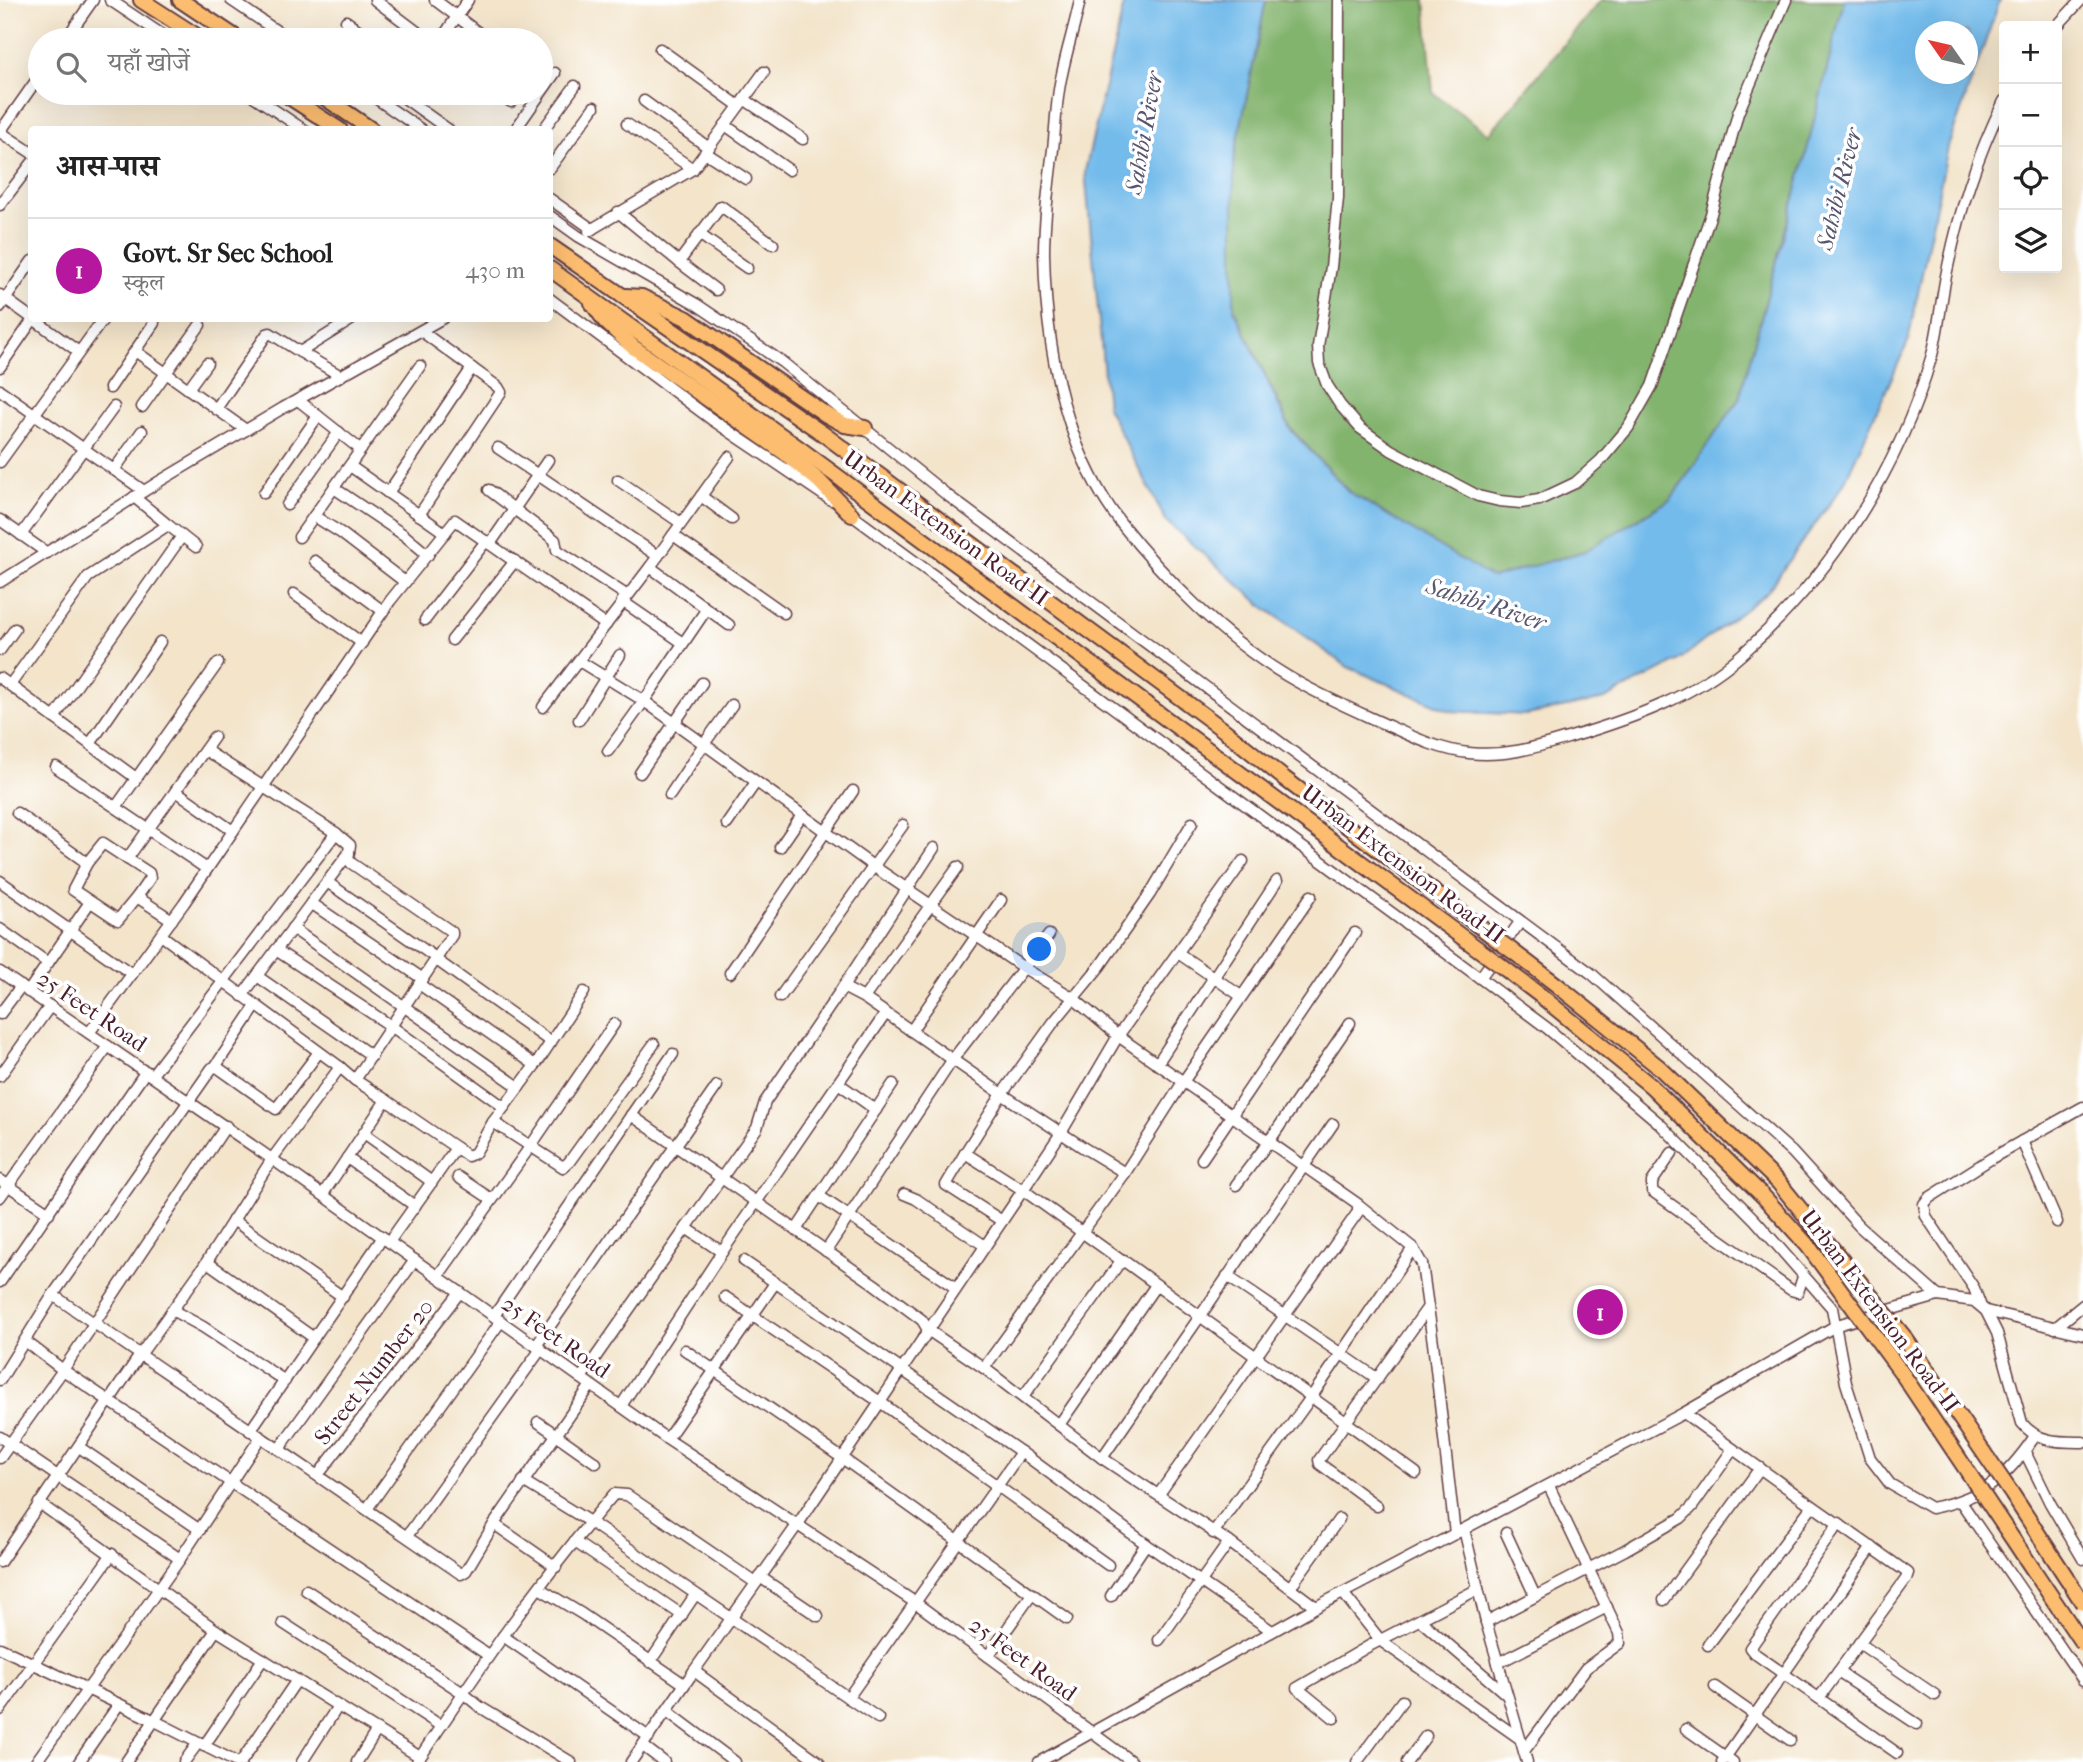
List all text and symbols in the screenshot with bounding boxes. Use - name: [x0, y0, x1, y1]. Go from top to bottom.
- north arrow: [1915, 21, 1978, 84]
- map controls: [1999, 21, 2062, 273]
- button: +: [1999, 21, 2062, 84]
- search box: [28, 28, 553, 105]
- text: यहाँ खोजें: [108, 47, 190, 78]
- icon: search: [52, 48, 90, 86]
- water label: Sahibi River: [1119, 67, 1169, 198]
- button: −: [1999, 84, 2062, 147]
- water label: Sahibi River: [1810, 123, 1868, 254]
- button: locate: [1999, 147, 2062, 210]
- text: आस-पास: [56, 149, 159, 184]
- button: layers: [1999, 210, 2062, 273]
- text: Govt. Sr Sec School: [123, 238, 333, 269]
- text: 1: [75, 257, 83, 284]
- text: 430 m: [465, 257, 525, 284]
- text: स्कूल: [123, 269, 164, 296]
- street label: Urban Extension Road-II: [838, 444, 1054, 612]
- water label: Sahibi River: [1422, 571, 1552, 637]
- street label: Urban Extension Road-II: [1296, 779, 1510, 949]
- your location: [1022, 932, 1056, 966]
- street label: 25 Feet Road: [32, 965, 152, 1058]
- street label: Urban Extension Road-II: [1795, 1204, 1965, 1418]
- pin: 1: [1577, 1286, 1623, 1338]
- street label: 25 Feet Road: [497, 1290, 616, 1384]
- street label: Street Number 20: [309, 1294, 439, 1450]
- street label: 25 Feet Road: [964, 1611, 1082, 1707]

